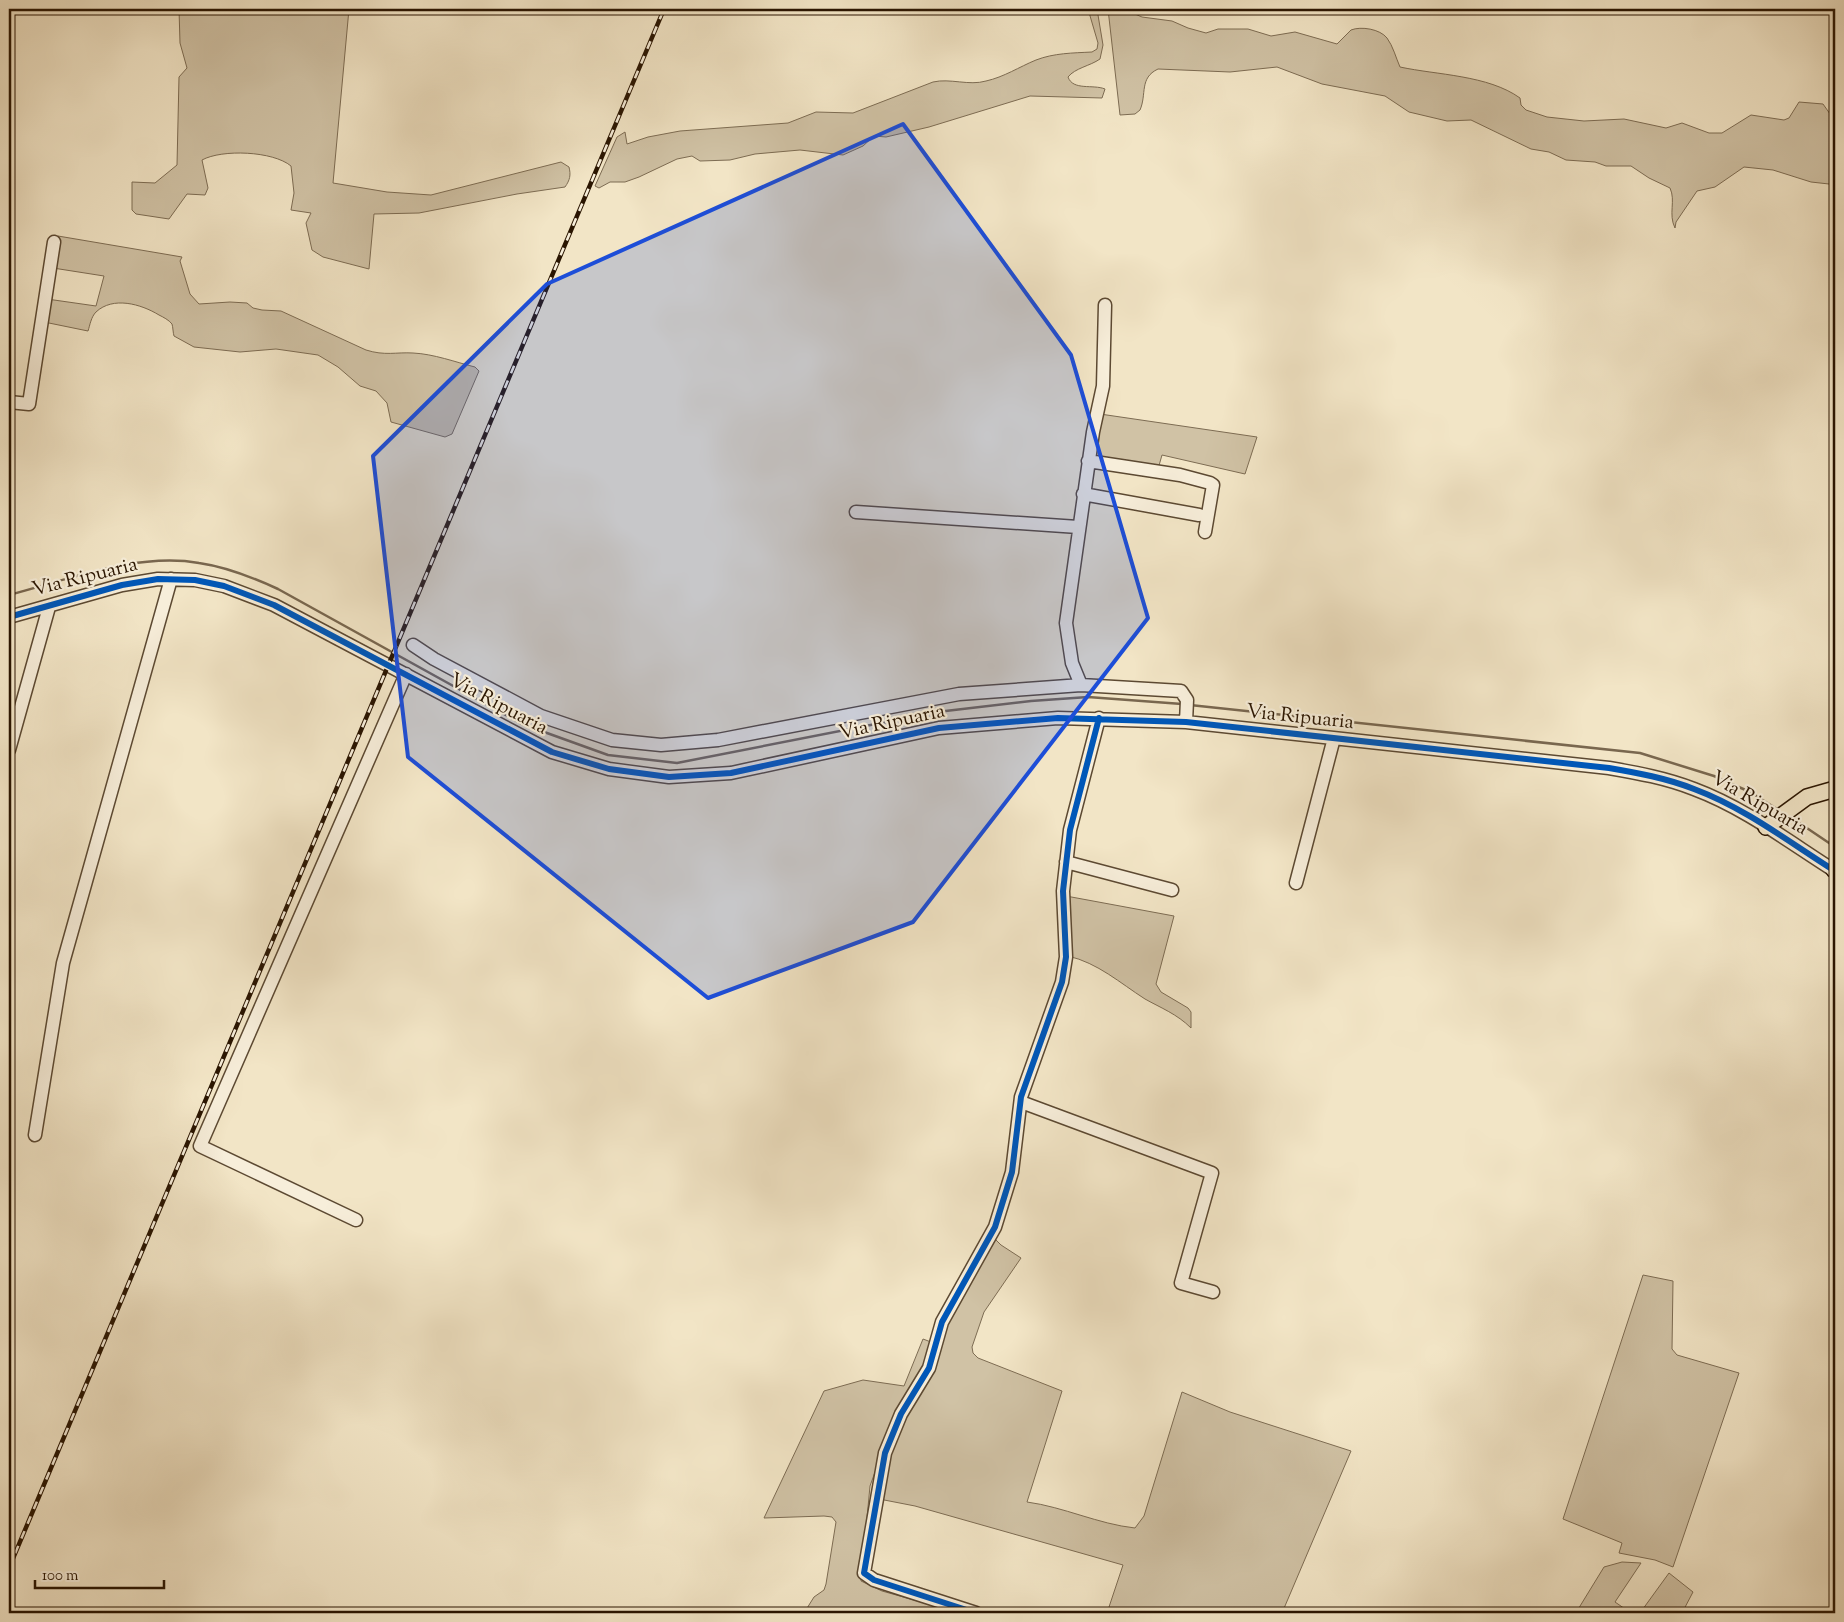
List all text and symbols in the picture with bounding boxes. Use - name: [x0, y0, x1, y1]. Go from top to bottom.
- street label: Via Ripuaria: [29, 551, 141, 605]
- street label: Via Ripuaria: [443, 667, 553, 743]
- street label: Via Ripuaria: [836, 698, 948, 748]
- street label: Via Ripuaria: [1245, 698, 1355, 738]
- street label: Via Ripuaria: [1705, 764, 1813, 844]
- scale bar: [35, 1557, 164, 1589]
- text: 100 m: [42, 1566, 79, 1587]

